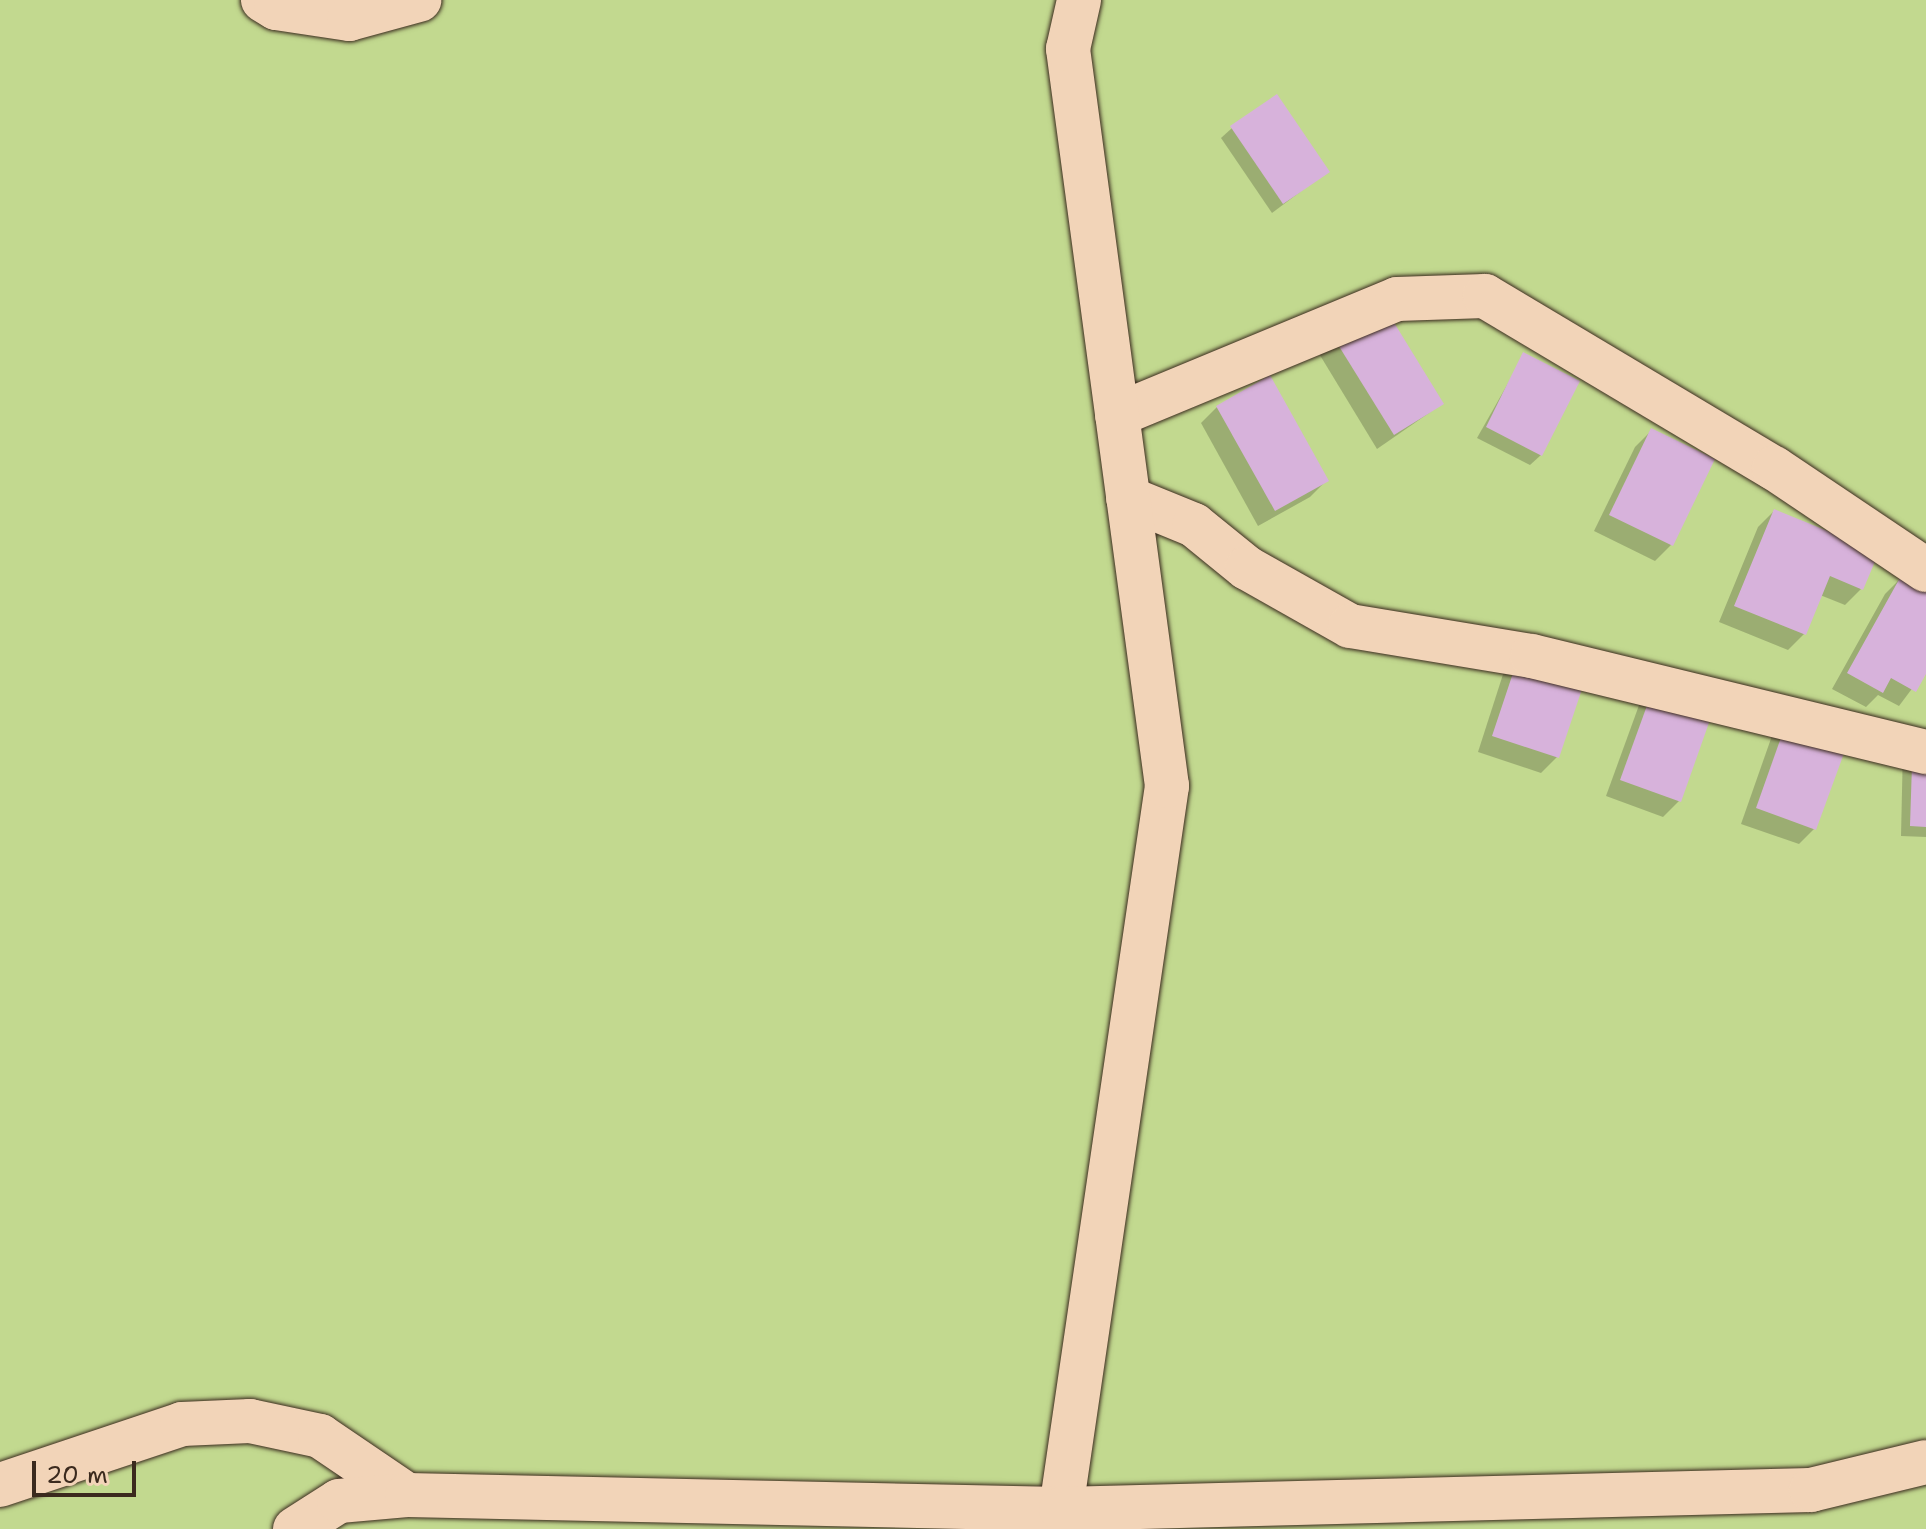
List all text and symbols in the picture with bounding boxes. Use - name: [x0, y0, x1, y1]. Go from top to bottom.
- scale bar: [36, 1445, 140, 1495]
- text: 20 m: [46, 1459, 108, 1491]

